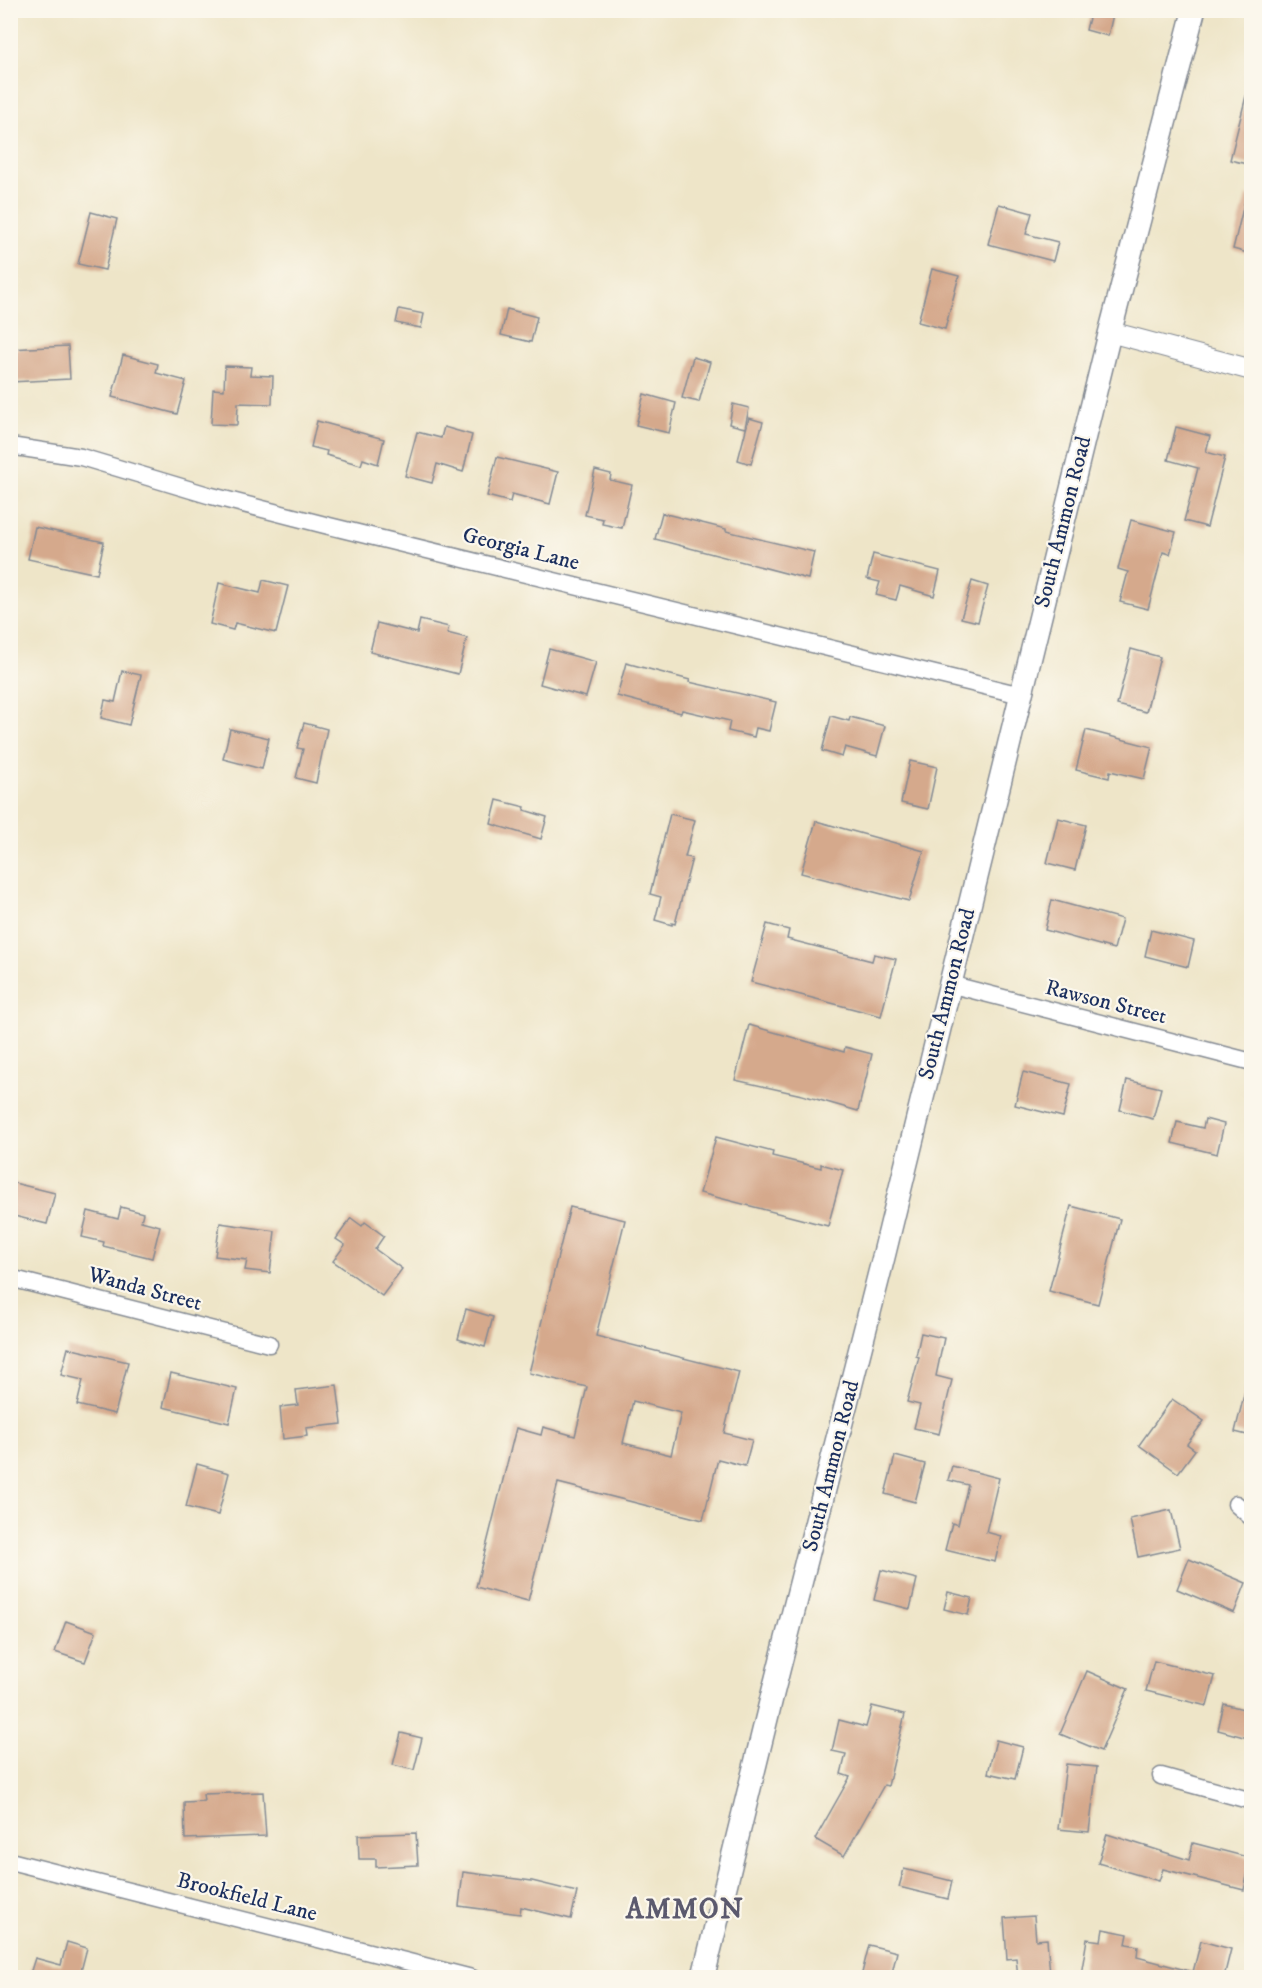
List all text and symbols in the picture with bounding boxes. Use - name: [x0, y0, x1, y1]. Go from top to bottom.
- street label: South Ammon Road: [1029, 434, 1097, 610]
- street label: Georgia Lane: [460, 521, 582, 577]
- street label: South Ammon Road: [913, 906, 981, 1082]
- street label: Rawson Street: [1042, 974, 1170, 1030]
- street label: Wanda Street: [84, 1261, 205, 1317]
- street label: South Ammon Road: [797, 1378, 865, 1554]
- street label: Brookfield Lane: [174, 1867, 320, 1927]
- district label: AMMON: [625, 1892, 744, 1927]

